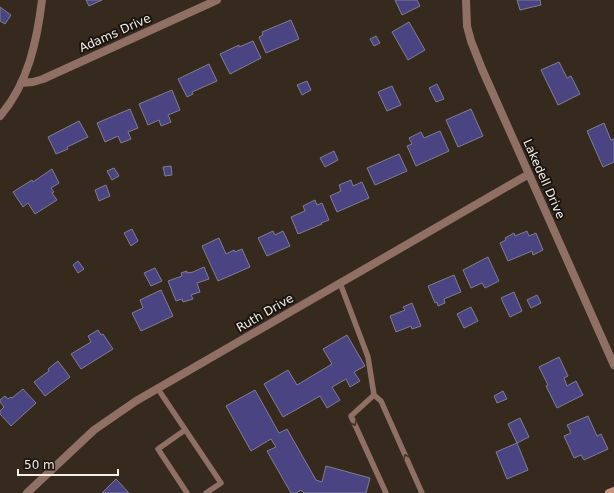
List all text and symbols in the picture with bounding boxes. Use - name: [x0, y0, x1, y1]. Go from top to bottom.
- street label: Adams Drive: [77, 11, 153, 55]
- street label: Lakedell Drive: [520, 137, 568, 221]
- street label: Ruth Drive: [234, 291, 296, 335]
- one-way arrow: [349, 419, 357, 427]
- scale bar: [18, 451, 118, 477]
- one-way arrow: [403, 454, 411, 462]
- text: 50 m: [24, 458, 55, 472]

